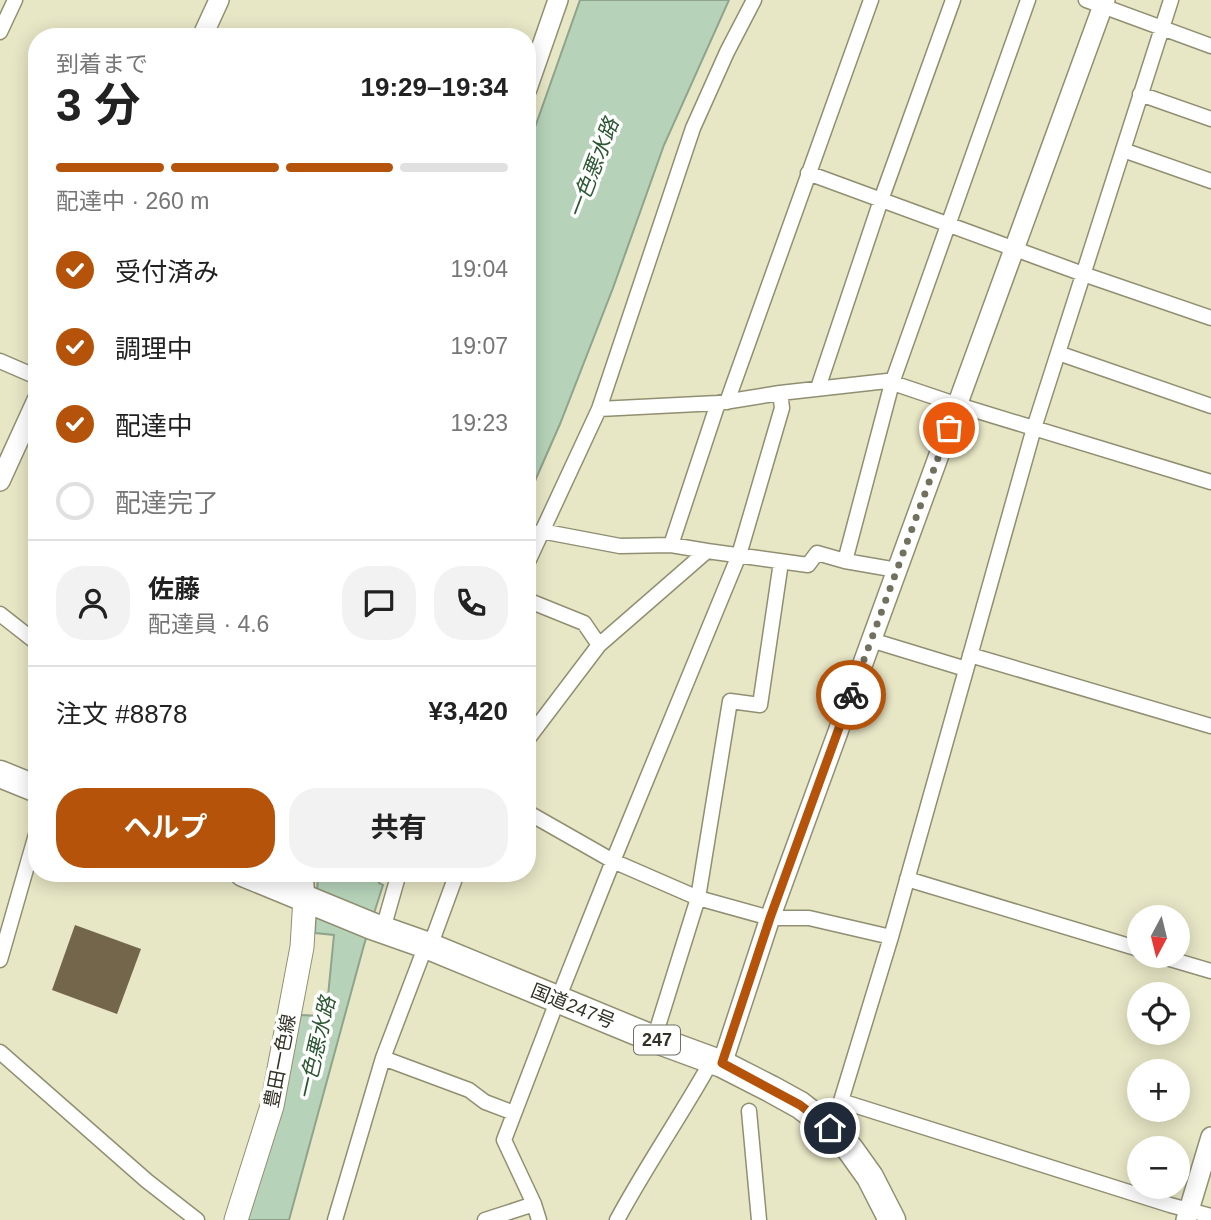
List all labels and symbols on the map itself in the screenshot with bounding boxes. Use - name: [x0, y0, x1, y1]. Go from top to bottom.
- water label: 一色悪水路: [563, 113, 623, 221]
- pin: [919, 398, 979, 458]
- courier: [816, 660, 886, 730]
- north arrow: [1127, 905, 1190, 968]
- street label: 国道247号: [528, 980, 618, 1032]
- water label: 一色悪水路: [293, 992, 339, 1102]
- street label: 豊田一色線: [261, 1012, 299, 1110]
- road number: 247: [634, 1026, 680, 1055]
- pin: [800, 1098, 860, 1158]

